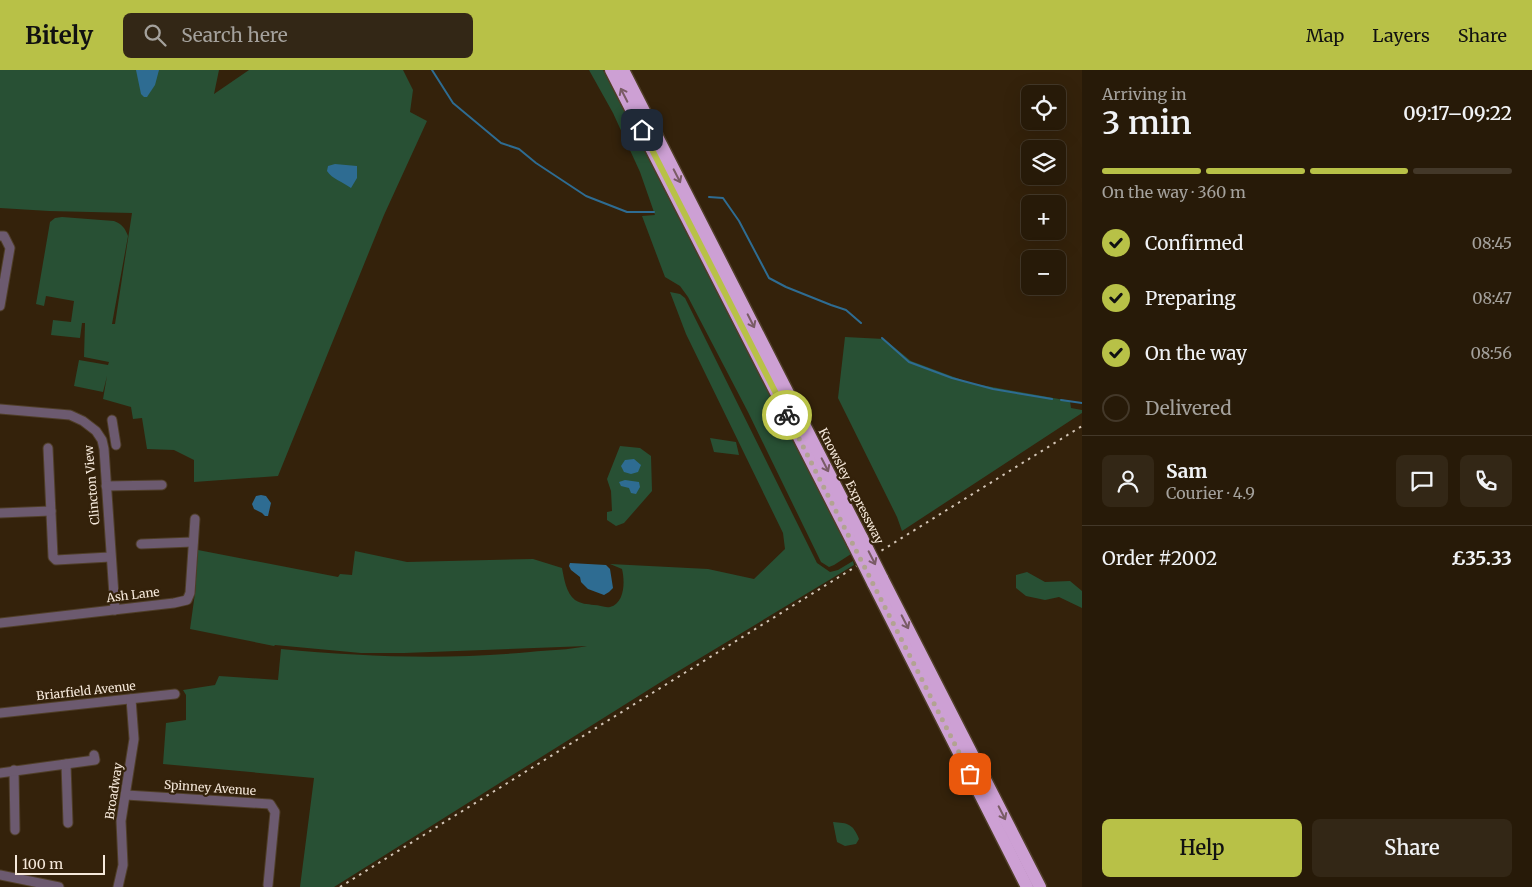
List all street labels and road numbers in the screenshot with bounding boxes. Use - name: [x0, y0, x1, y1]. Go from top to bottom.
- street label: Knowsley Expressway: [816, 425, 887, 546]
- street label: Clincton View: [80, 444, 102, 526]
- street label: Ash Lane: [105, 584, 160, 605]
- street label: Briarfield Avenue: [36, 678, 136, 703]
- street label: Broadway: [102, 761, 125, 820]
- street label: Spinney Avenue: [163, 777, 257, 798]

